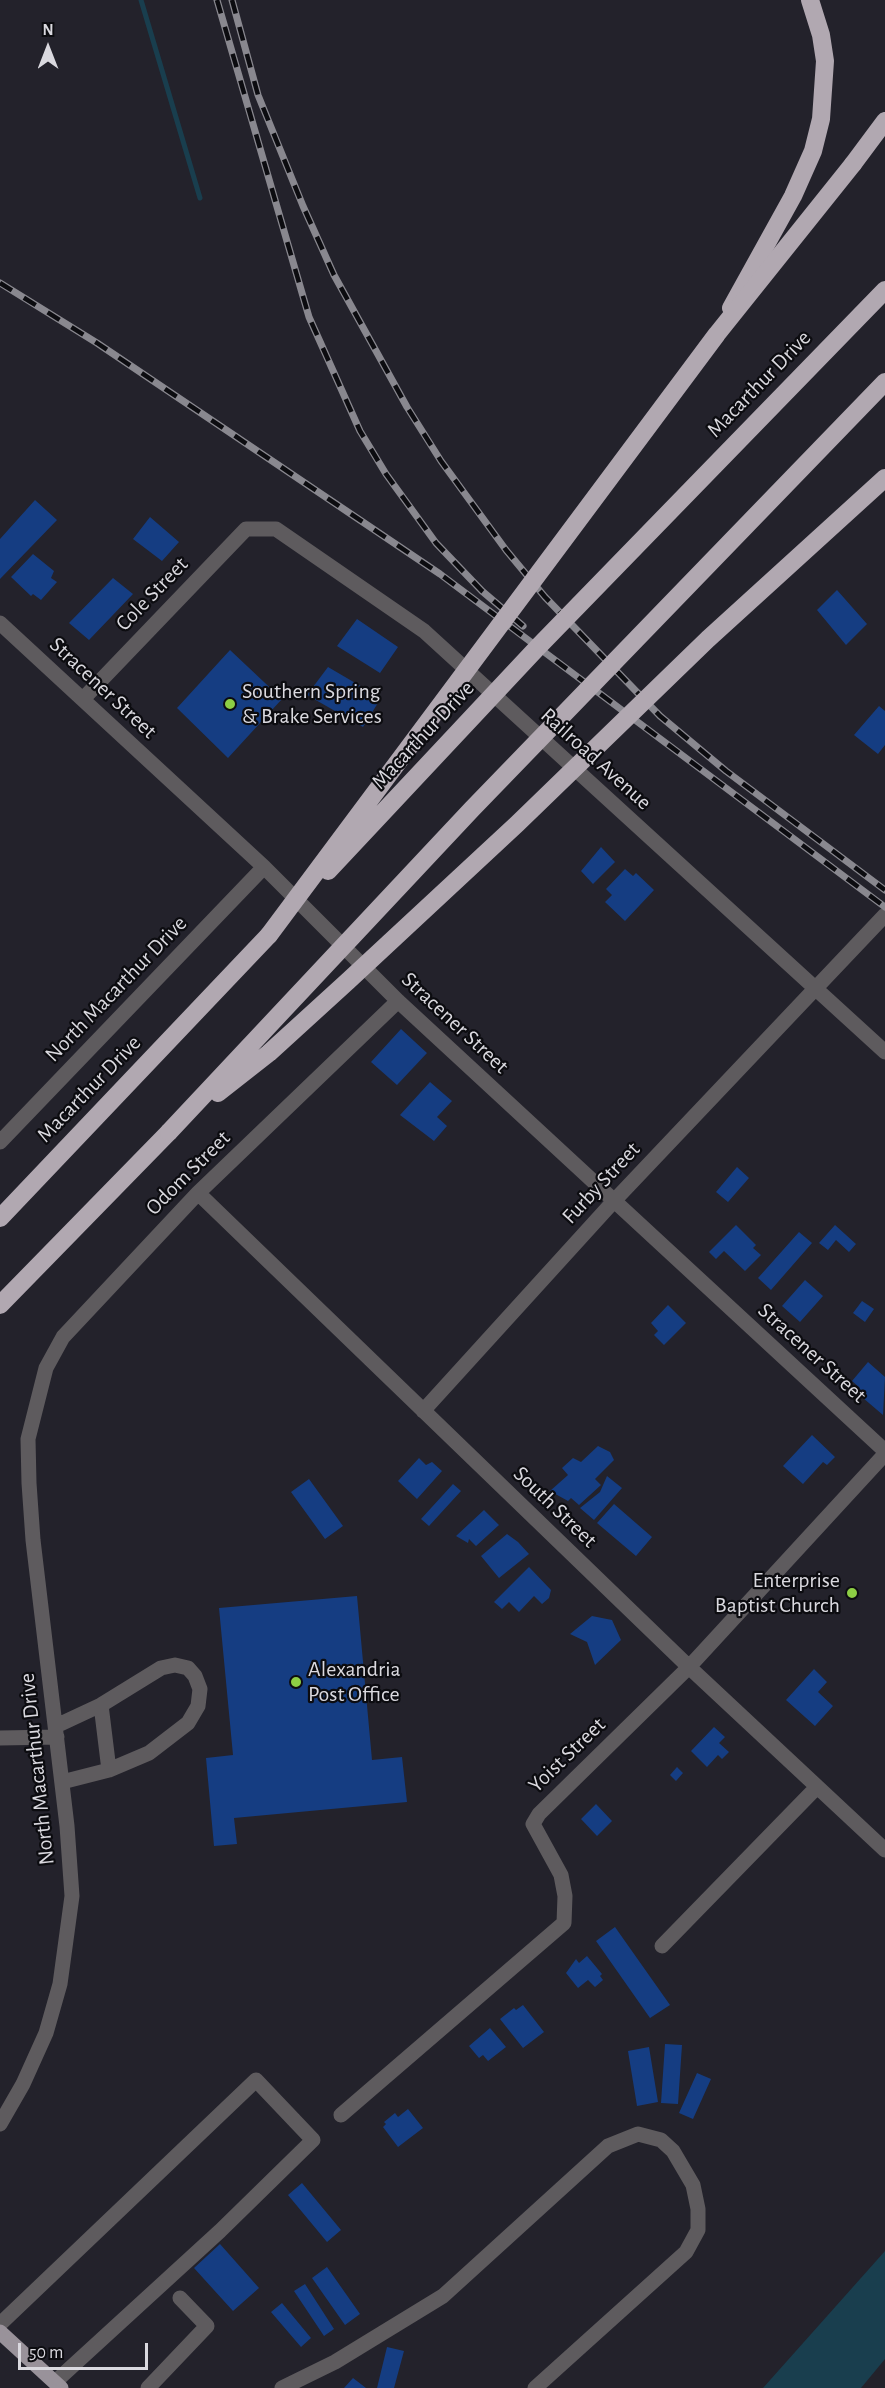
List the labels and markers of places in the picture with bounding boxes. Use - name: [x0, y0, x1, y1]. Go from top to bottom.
- place label: Southern Spring & Brake Services: [242, 678, 382, 730]
- marker: Southern Spring & Brake Services: [223, 697, 237, 711]
- place label: Enterprise Baptist Church: [715, 1567, 840, 1618]
- marker: Enterprise Baptist Church: [845, 1586, 859, 1600]
- place label: Alexandria Post Office: [308, 1656, 401, 1708]
- marker: Alexandria Post Office: [289, 1675, 303, 1689]

